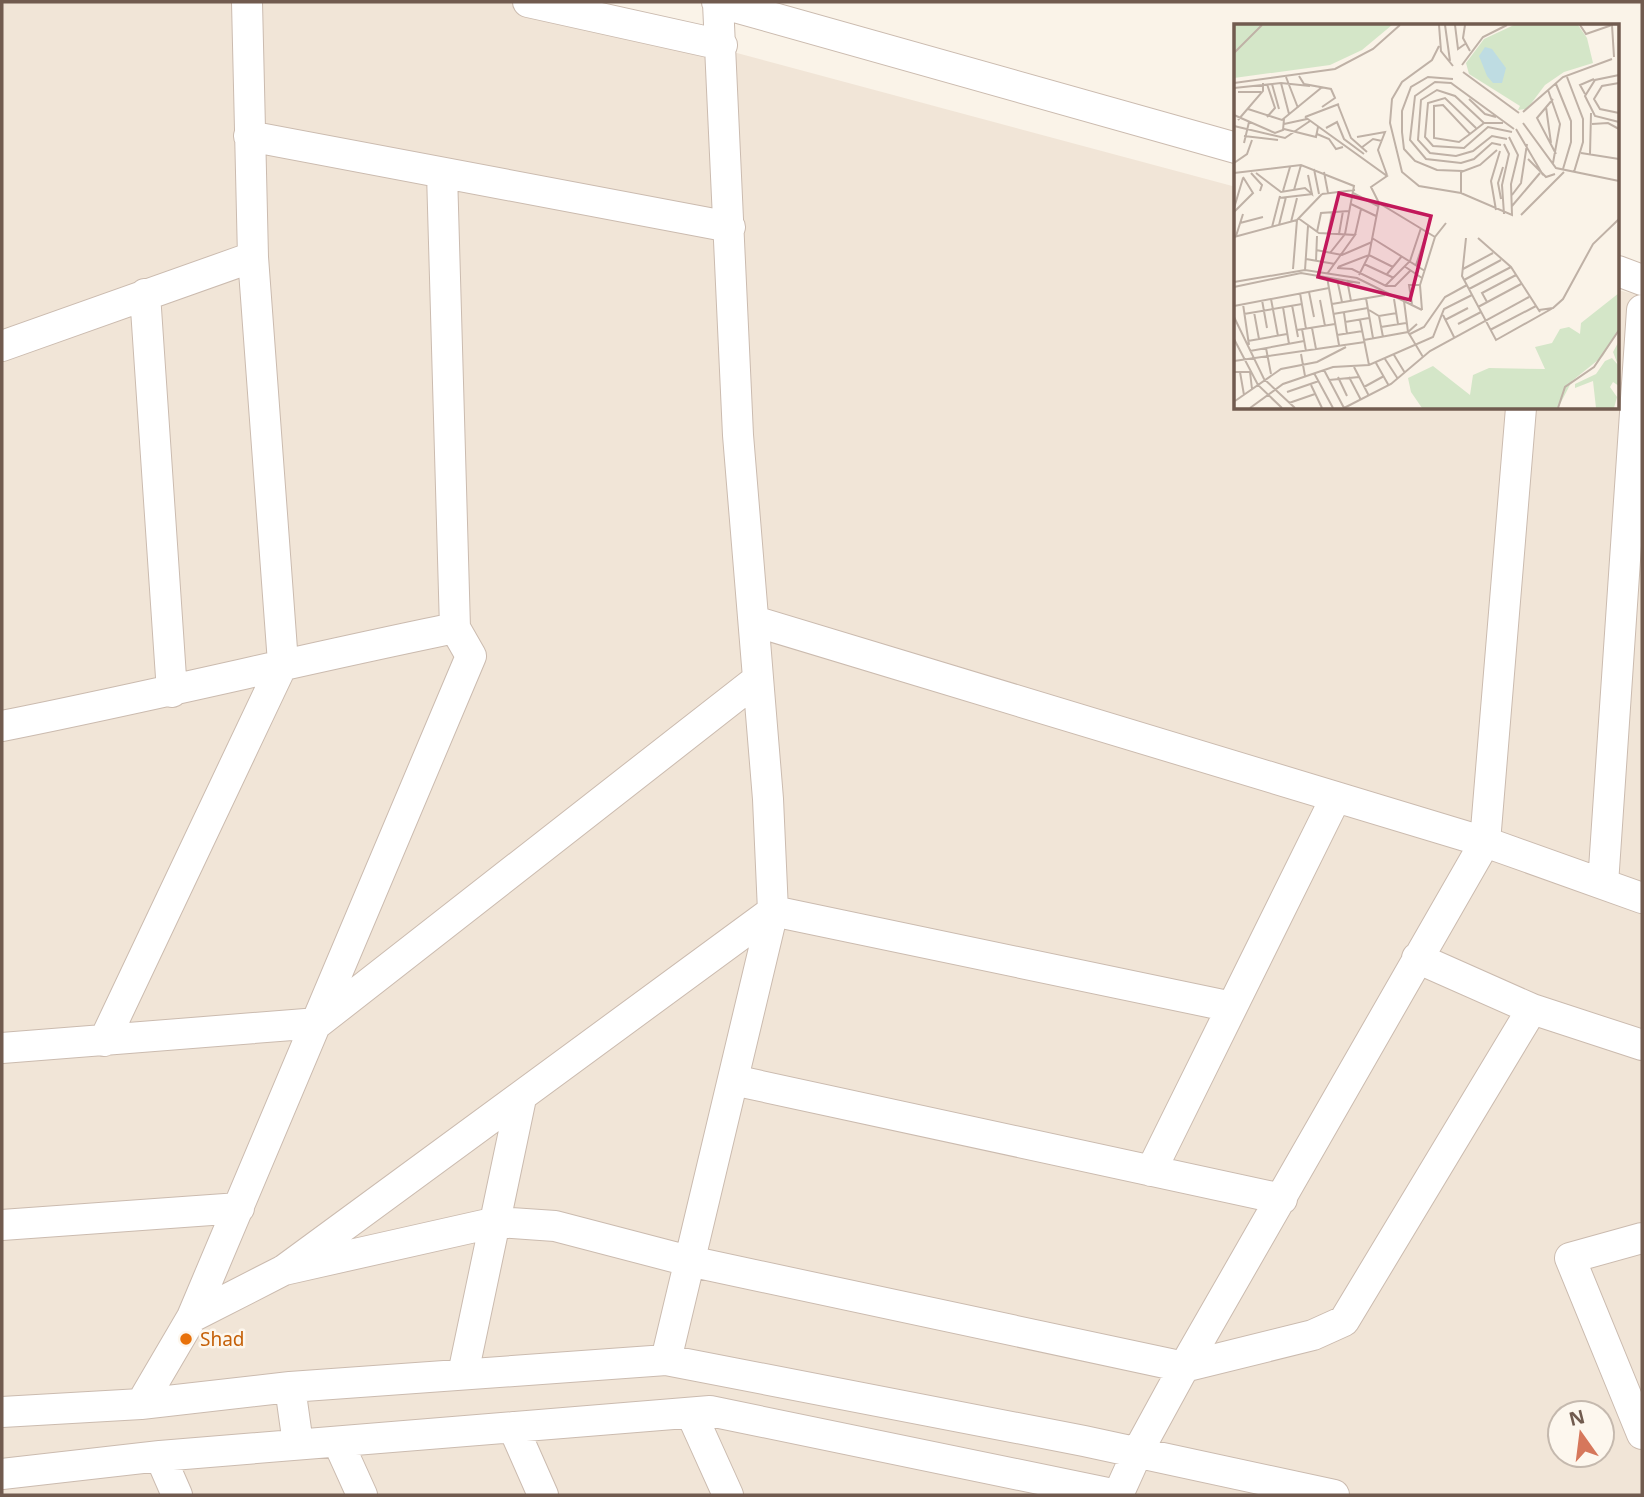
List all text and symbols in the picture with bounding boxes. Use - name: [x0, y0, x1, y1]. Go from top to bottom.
- inset map: [1234, 24, 1620, 410]
- place label: Shad: [200, 1326, 245, 1352]
- marker: Shad: [178, 1331, 194, 1347]
- north arrow: [1546, 1399, 1616, 1469]
- text: N: [1566, 1403, 1588, 1432]

